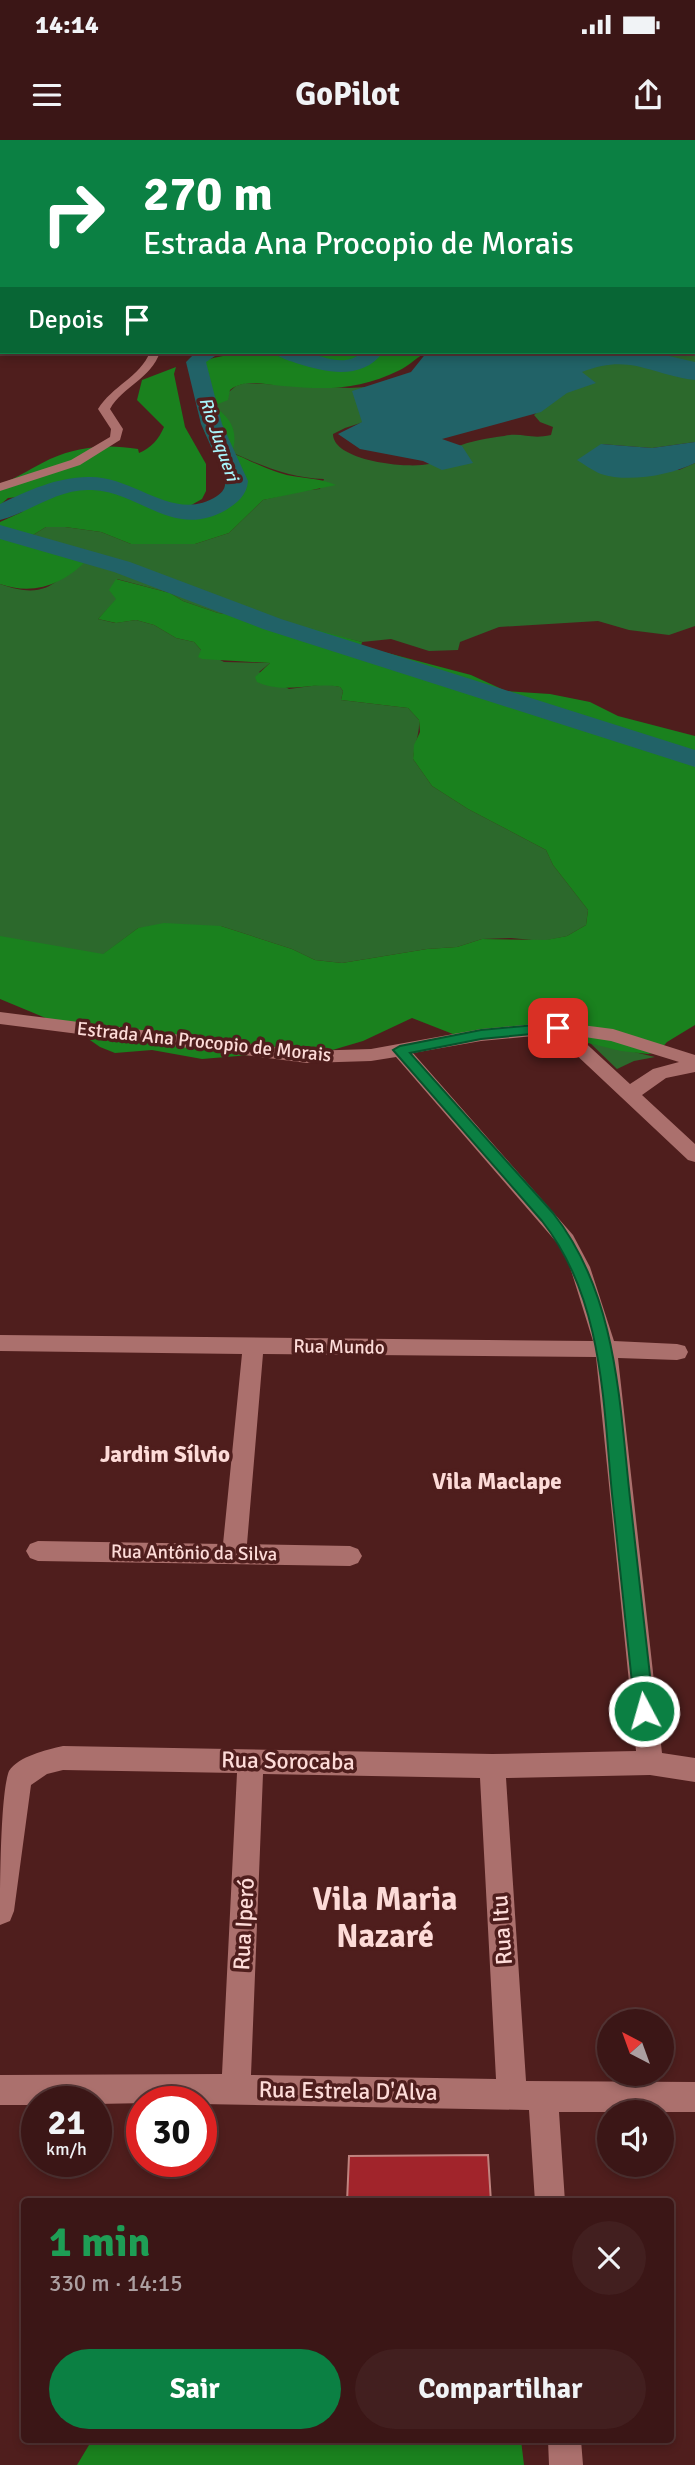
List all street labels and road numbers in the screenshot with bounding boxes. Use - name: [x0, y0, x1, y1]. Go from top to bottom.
- street label: Estrada Ana Procopio de Morais: [76, 1017, 332, 1067]
- street label: Rua Mundo: [293, 1334, 385, 1360]
- street label: Rua Antônio da Silva: [111, 1540, 277, 1566]
- street label: Rua Sorocaba: [221, 1745, 355, 1777]
- street label: Rua Iperó: [227, 1877, 261, 1971]
- street label: Rua Itu: [485, 1894, 519, 1966]
- street label: Rua Estrela D'Alva: [258, 2075, 438, 2107]

